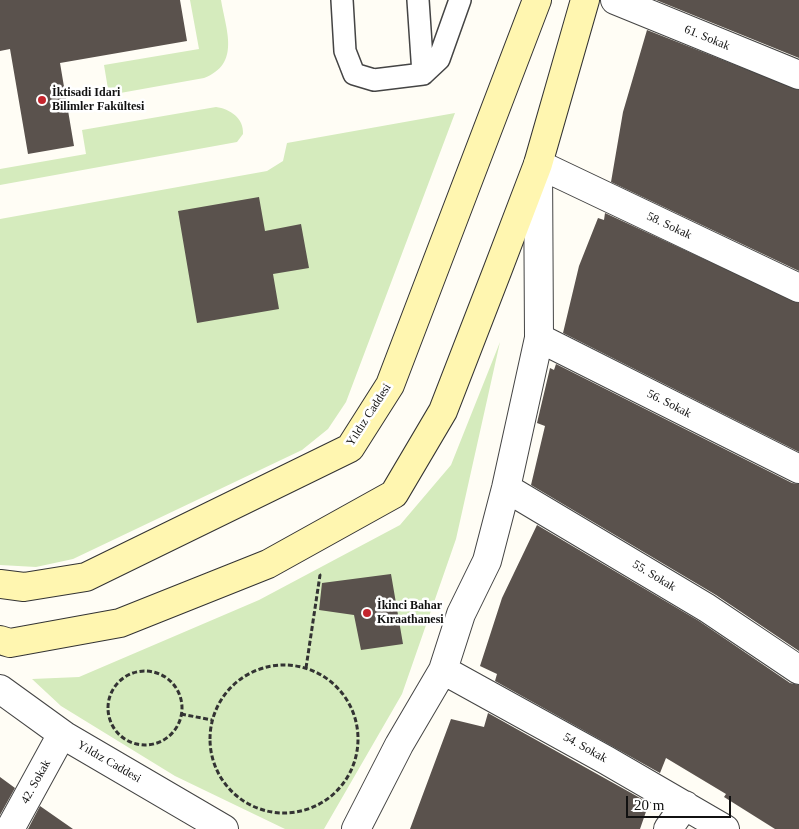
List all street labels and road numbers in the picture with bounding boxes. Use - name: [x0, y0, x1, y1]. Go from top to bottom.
- street label: 61. Sokak: [682, 22, 732, 54]
- street label: 58. Sokak: [644, 209, 694, 243]
- street label: Yıldız Caddesi: [343, 381, 395, 449]
- street label: 56. Sokak: [644, 387, 694, 421]
- street label: 55. Sokak: [630, 557, 678, 595]
- street label: 54. Sokak: [561, 730, 609, 766]
- street label: Yıldız Caddesi: [74, 738, 144, 786]
- street label: 42. Sokak: [18, 758, 54, 806]

